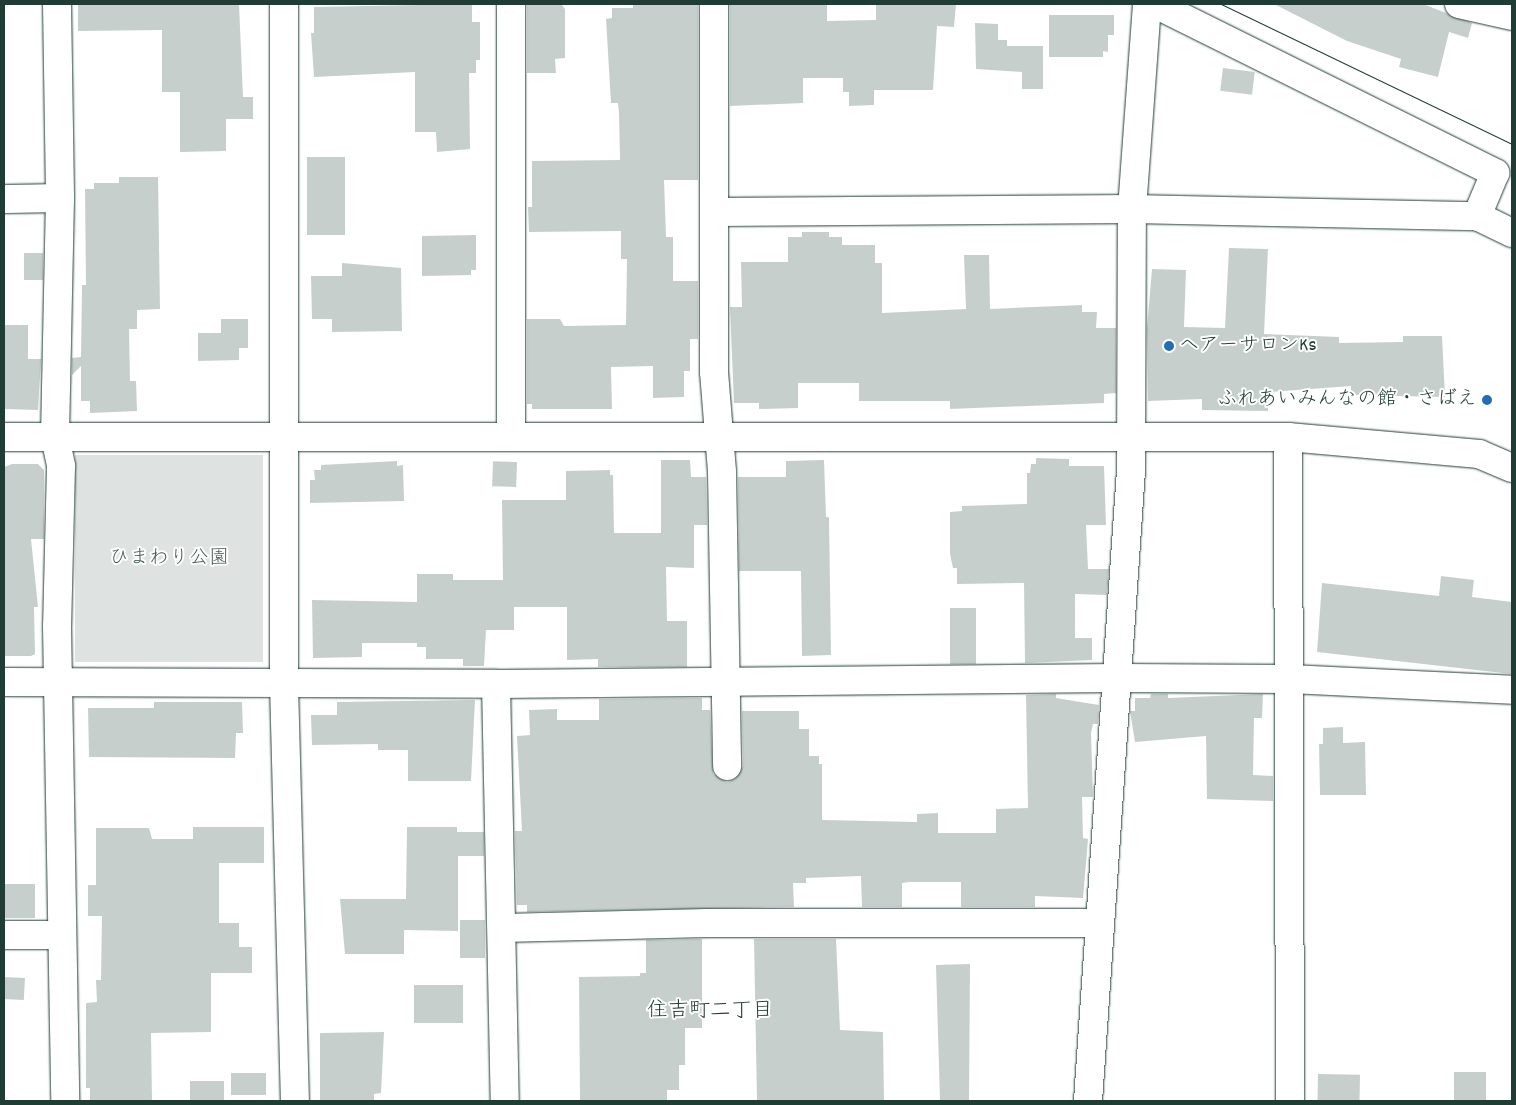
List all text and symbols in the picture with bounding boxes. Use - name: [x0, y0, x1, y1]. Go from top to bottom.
- place label: ヘアーサロンKs: [1179, 334, 1316, 358]
- marker: ヘアーサロンKs: [1163, 340, 1175, 352]
- place label: ふれあいみんなの館・さばえ: [1217, 388, 1477, 412]
- marker: ふれあいみんなの館・さばえ: [1481, 394, 1493, 406]
- park label: ひまわり公園: [109, 547, 229, 571]
- district label: 住吉町二丁目: [647, 999, 773, 1025]

